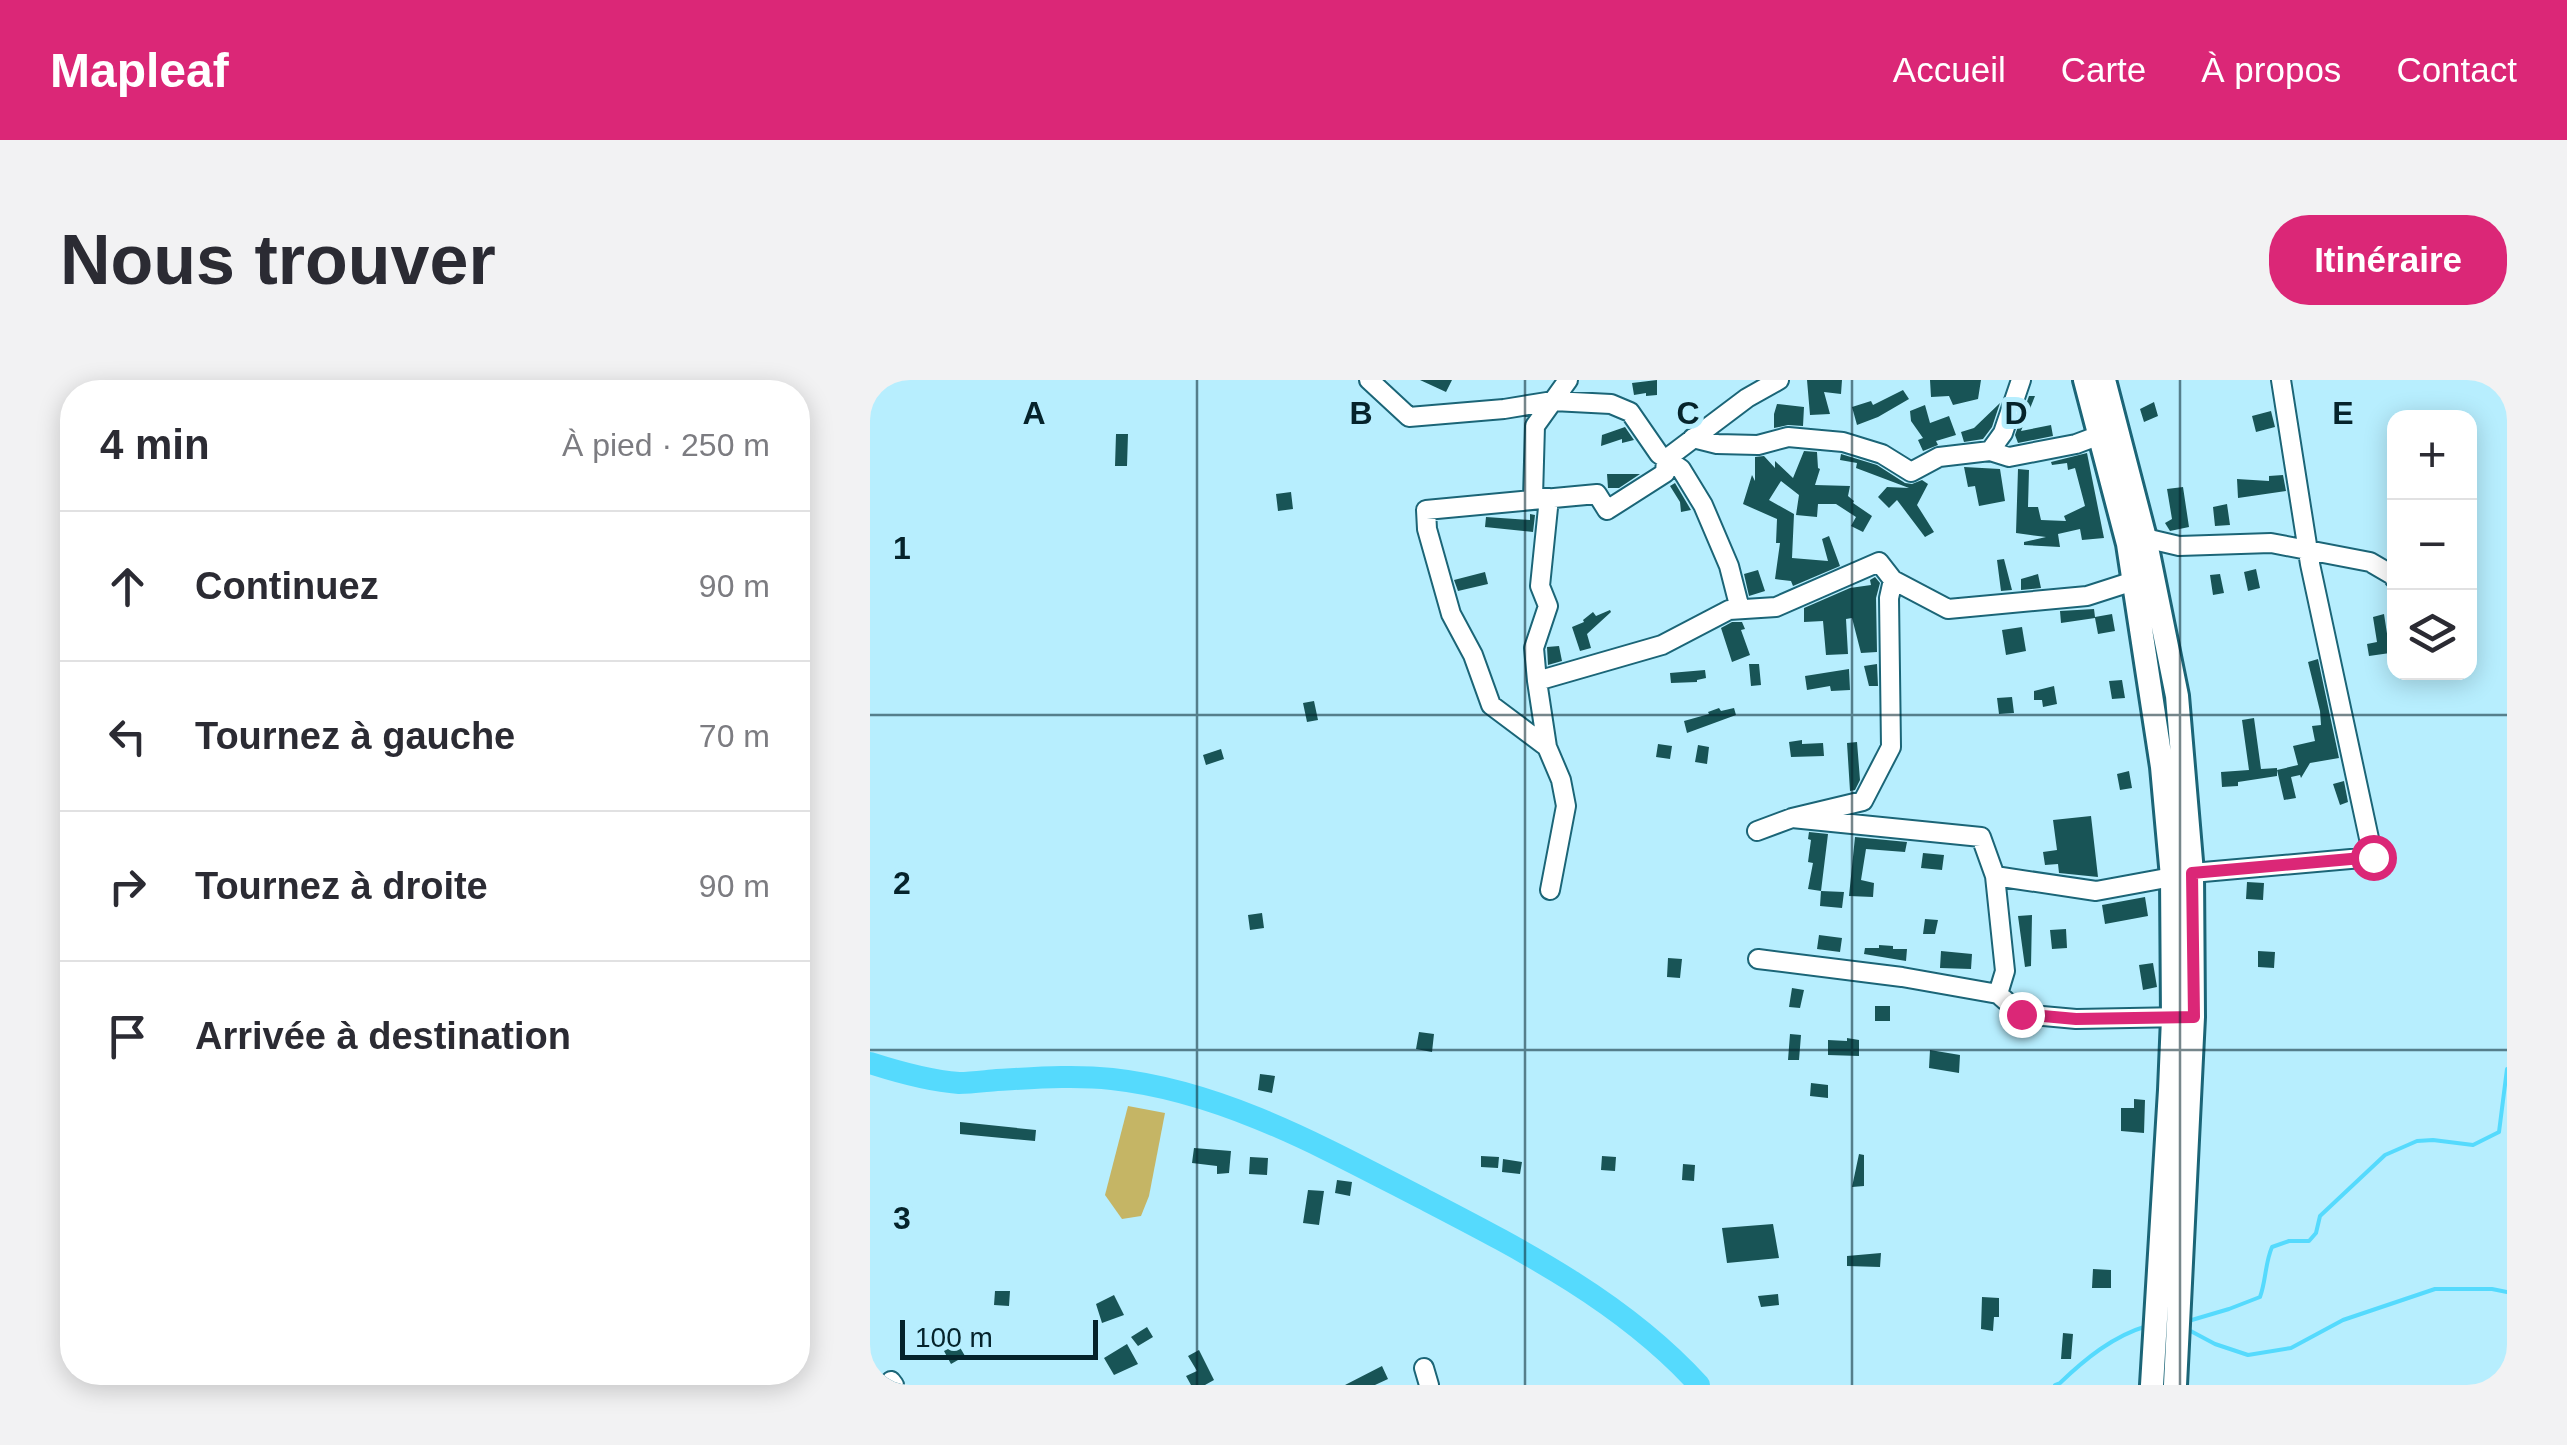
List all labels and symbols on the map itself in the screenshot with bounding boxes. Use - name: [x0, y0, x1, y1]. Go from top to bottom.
- text: A: [1022, 395, 1046, 431]
- text: B: [1349, 395, 1373, 431]
- text: C: [1676, 395, 1700, 431]
- text: D: [2004, 395, 2028, 431]
- text: E: [2332, 395, 2354, 431]
- text: 1: [893, 530, 911, 566]
- route start: [2351, 835, 2397, 881]
- text: 2: [893, 865, 911, 901]
- route end: [1999, 992, 2045, 1038]
- text: 3: [893, 1200, 911, 1236]
- scale bar: [900, 1315, 1098, 1360]

